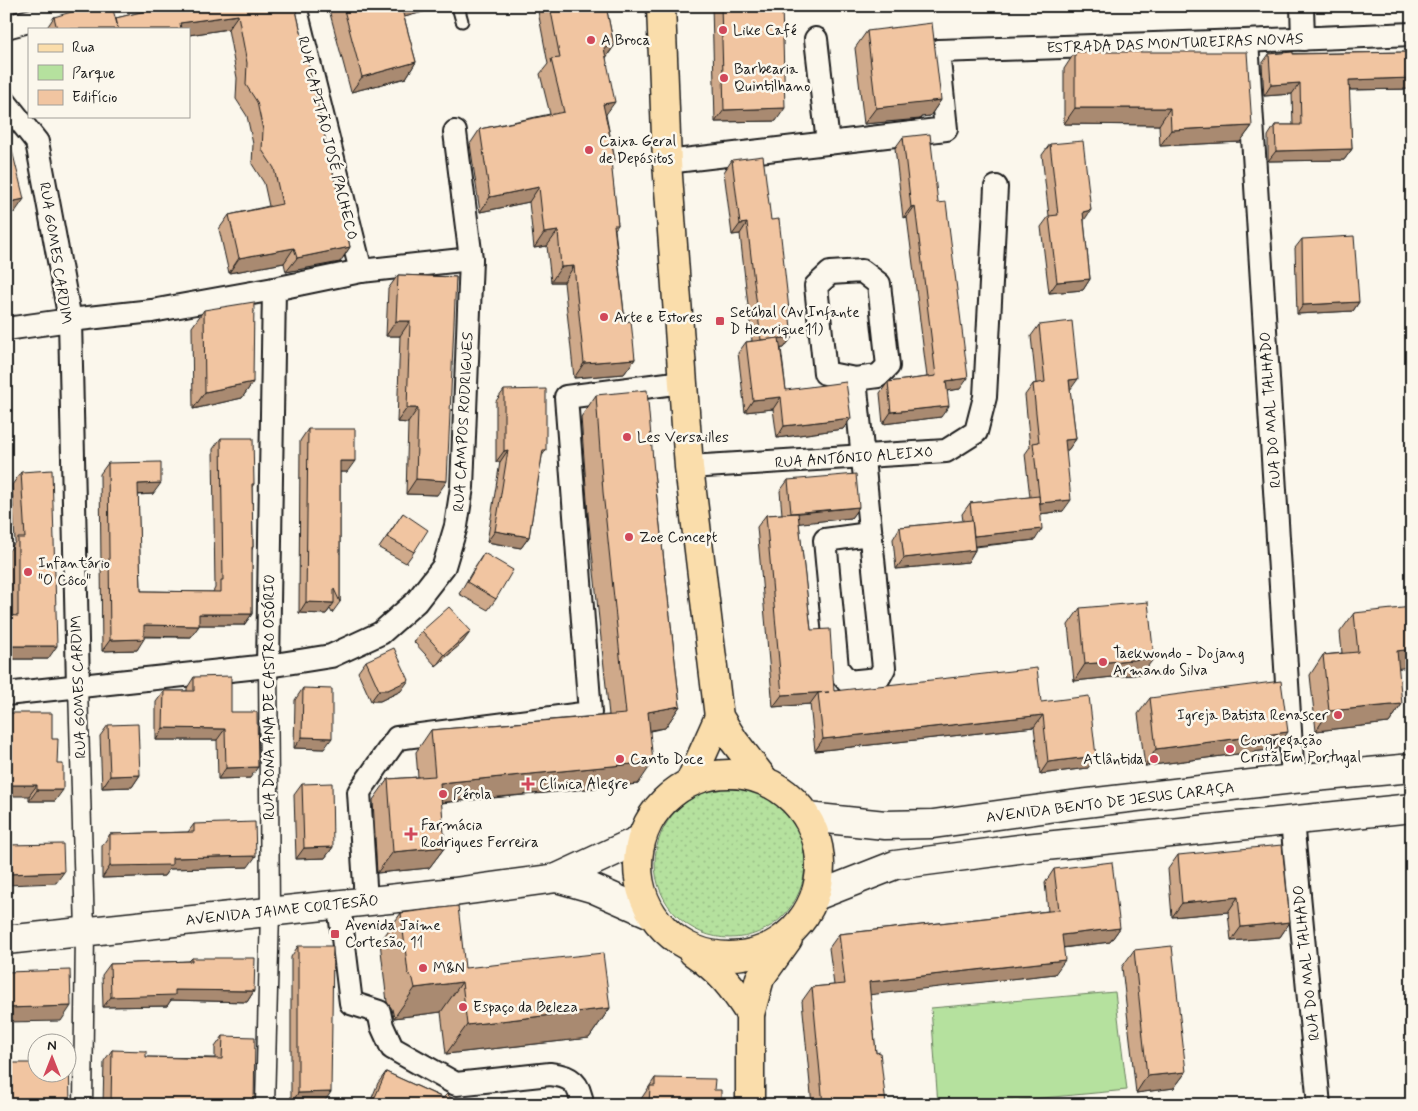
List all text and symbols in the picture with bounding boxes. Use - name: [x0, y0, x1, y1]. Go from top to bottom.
- place label: Like Café: [733, 21, 797, 41]
- marker: Like Café: [717, 24, 729, 36]
- legend: [28, 28, 190, 118]
- street label: ESTRADA DAS MONTUREIRAS NOVAS: [1046, 30, 1304, 58]
- place label: A Broca: [601, 31, 650, 51]
- street label: RUA CAPITÃO JOSÉ PACHECO: [292, 34, 363, 242]
- marker: A Broca: [585, 34, 597, 46]
- text: Rua: [72, 38, 95, 58]
- place label: Barbearia Quintilhano: [734, 60, 810, 97]
- text: Parque: [72, 64, 115, 84]
- marker: Barbearia Quintilhano: [718, 72, 730, 84]
- text: Edifício: [72, 88, 117, 108]
- place label: Caixa Geral de Depósitos: [599, 132, 676, 169]
- marker: Caixa Geral de Depósitos: [583, 144, 595, 156]
- street label: RUA GOMES CARDIM: [34, 181, 76, 326]
- place label: Setúbal (Av Infante D Henrique11): [730, 303, 860, 340]
- place label: Arte e Estores: [614, 308, 703, 328]
- marker: Arte e Estores: [598, 311, 610, 323]
- marker: Setúbal (Av Infante D Henrique11): [714, 315, 726, 327]
- street label: RUA CAMPOS RODRIGUES: [449, 331, 479, 512]
- street label: RUA DO MAL TALHADO: [1256, 331, 1286, 489]
- place label: Les Versailles: [637, 428, 729, 448]
- marker: Les Versailles: [621, 431, 633, 443]
- street label: RUA ANTÓNIO ALEIXO: [774, 442, 934, 473]
- place label: Zoe Concept: [639, 528, 718, 548]
- marker: Zoe Concept: [623, 531, 635, 543]
- place label: Infantário "O Côco": [38, 554, 110, 591]
- marker: Infantário "O Côco": [22, 566, 34, 578]
- street label: RUA DONA ANA DE CASTRO OSÓRIO: [260, 574, 280, 820]
- street label: RUA GOMES CARDIM: [67, 615, 91, 759]
- place label: Taekwondo - Dojang Armando Silva: [1113, 644, 1245, 681]
- marker: Taekwondo - Dojang Armando Silva: [1097, 656, 1109, 668]
- place label: Igreja Batista Renascer: [1177, 706, 1329, 726]
- marker: Igreja Batista Renascer: [1332, 709, 1344, 721]
- place label: Congregação Cristã Em Portugal: [1240, 731, 1362, 768]
- marker: Congregação Cristã Em Portugal: [1224, 743, 1236, 755]
- place label: Canto Doce: [630, 750, 704, 770]
- place label: Atlântida: [1083, 750, 1144, 770]
- marker: Canto Doce: [614, 753, 626, 765]
- marker: Atlântida: [1148, 753, 1160, 765]
- place label: Clínica Alegre: [539, 775, 629, 796]
- marker: Clínica Alegre: [521, 777, 535, 791]
- street label: AVENIDA BENTO DE JESUS CARAÇA: [985, 778, 1236, 828]
- place label: Pérola: [453, 785, 492, 805]
- marker: Pérola: [437, 788, 449, 800]
- place label: Farmácia Rodrigues Ferreira: [421, 816, 539, 853]
- marker: Farmácia Rodrigues Ferreira: [405, 828, 417, 840]
- street label: RUA DO MAL TALHADO: [1289, 884, 1325, 1042]
- street label: AVENIDA JAIME CORTESÃO: [184, 891, 380, 931]
- place label: Avenida Jaime Cortesão, 11: [345, 916, 441, 953]
- marker: Avenida Jaime Cortesão, 11: [329, 928, 341, 940]
- place label: M&N: [433, 959, 465, 979]
- marker: M&N: [417, 962, 429, 974]
- place label: Espaço da Beleza: [473, 998, 578, 1018]
- marker: Espaço da Beleza: [457, 1001, 469, 1013]
- north arrow: [28, 1034, 78, 1084]
- text: N: [47, 1037, 57, 1055]

